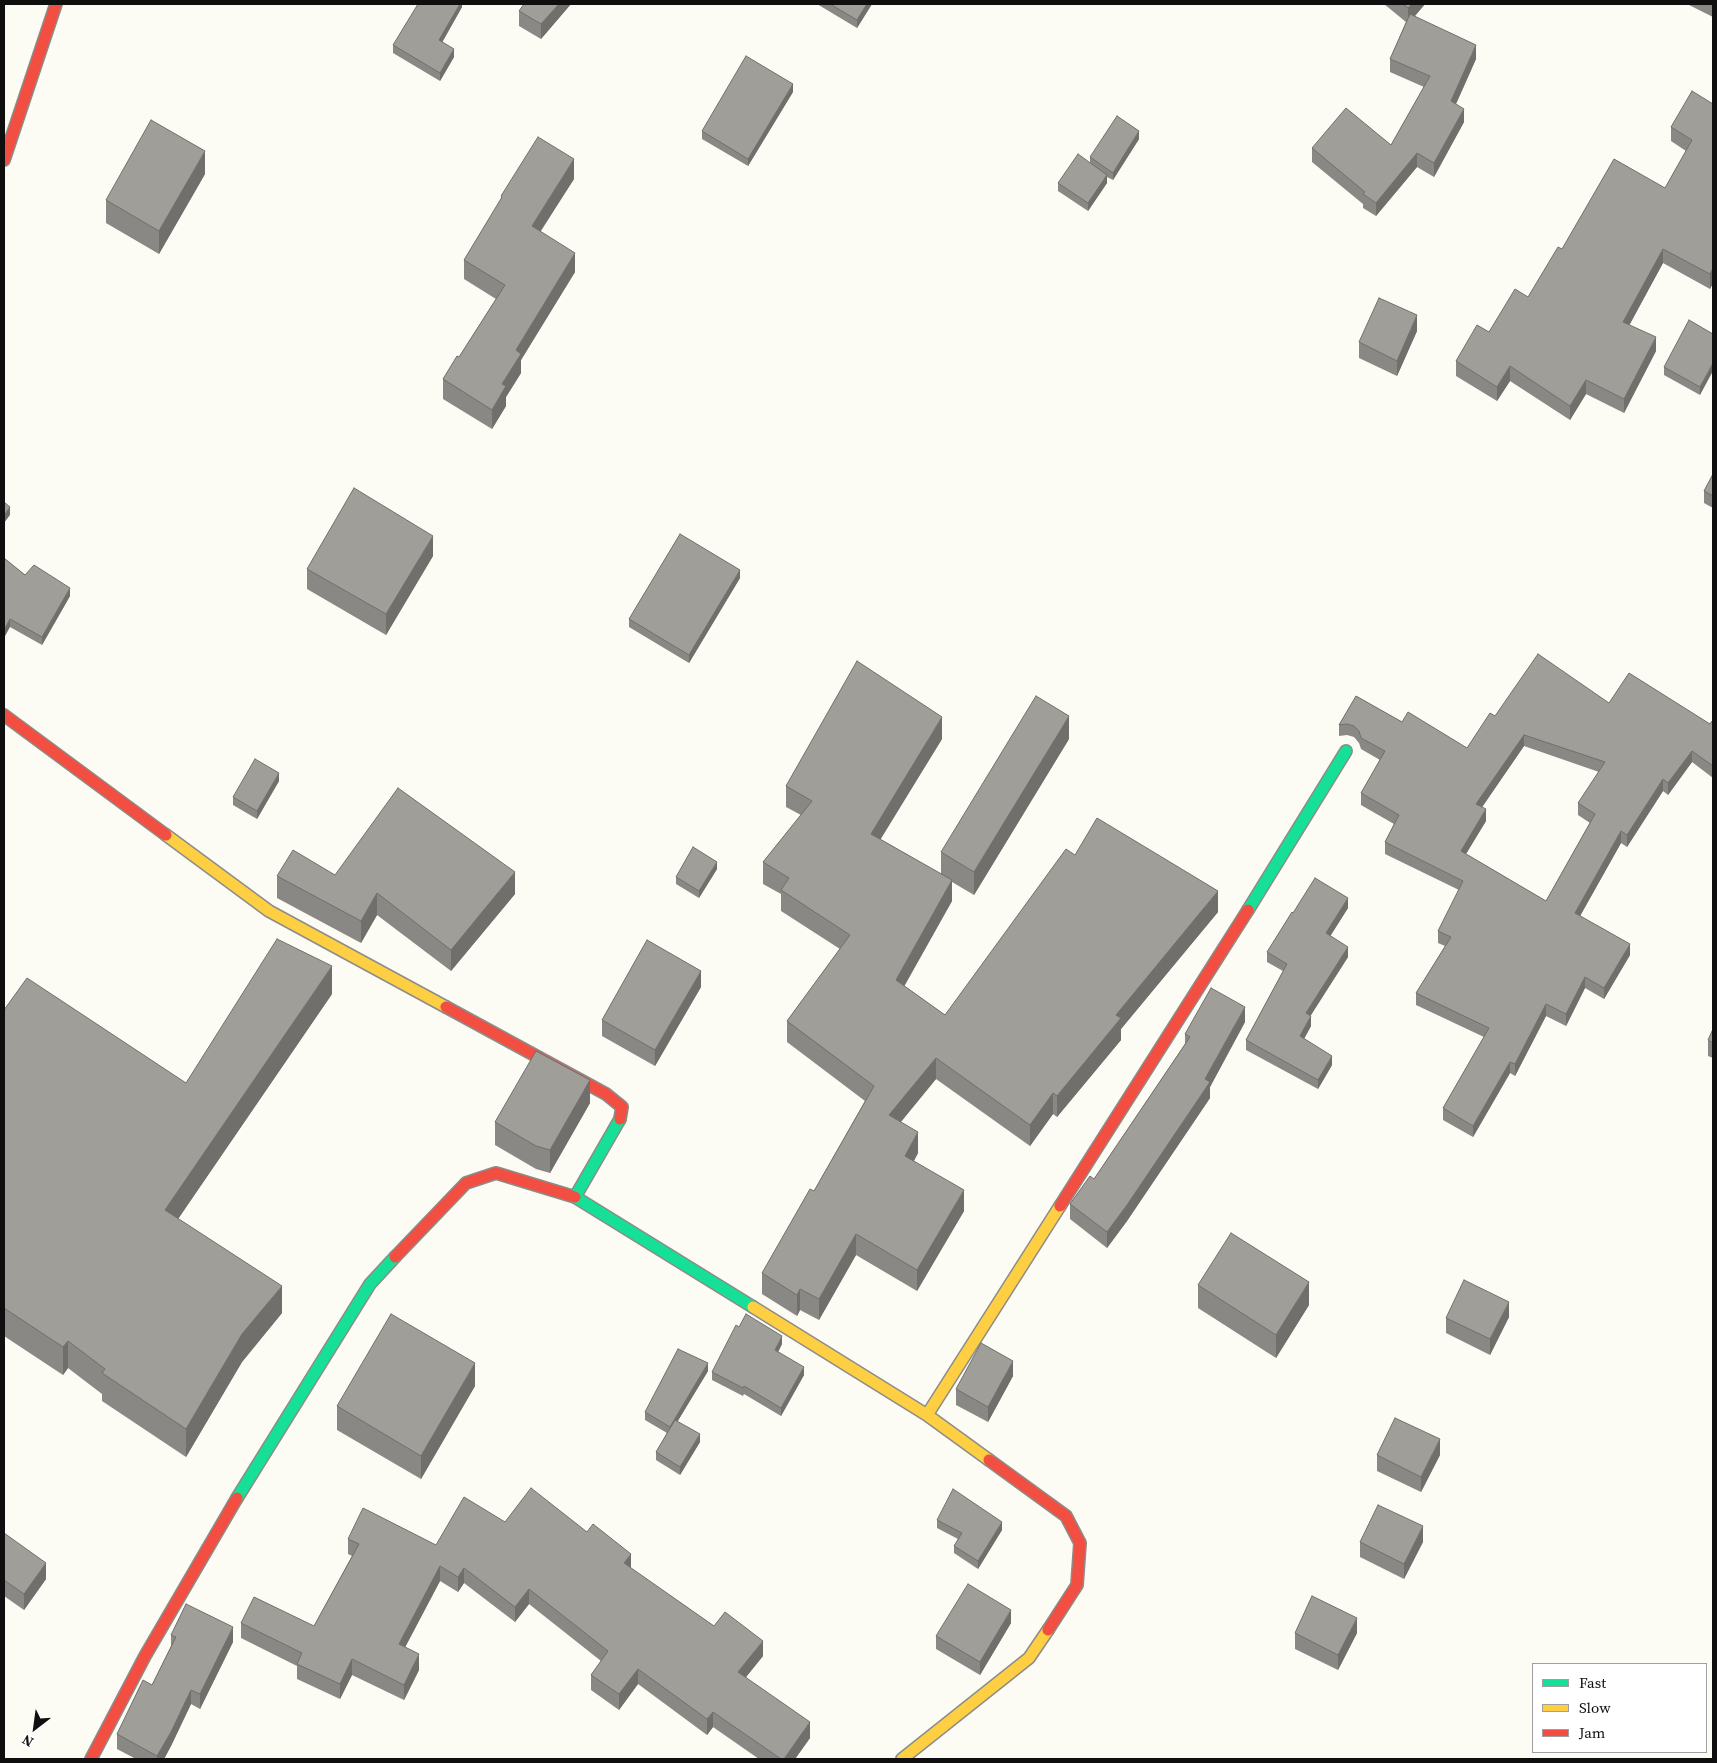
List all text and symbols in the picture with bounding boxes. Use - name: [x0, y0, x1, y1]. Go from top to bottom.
- legend: [1532, 1663, 1707, 1753]
- text: Fast: [1579, 1672, 1606, 1693]
- text: Slow: [1579, 1697, 1611, 1718]
- north arrow: [10, 1703, 60, 1753]
- text: Jam: [1579, 1722, 1605, 1743]
- text: N: [18, 1730, 37, 1752]

